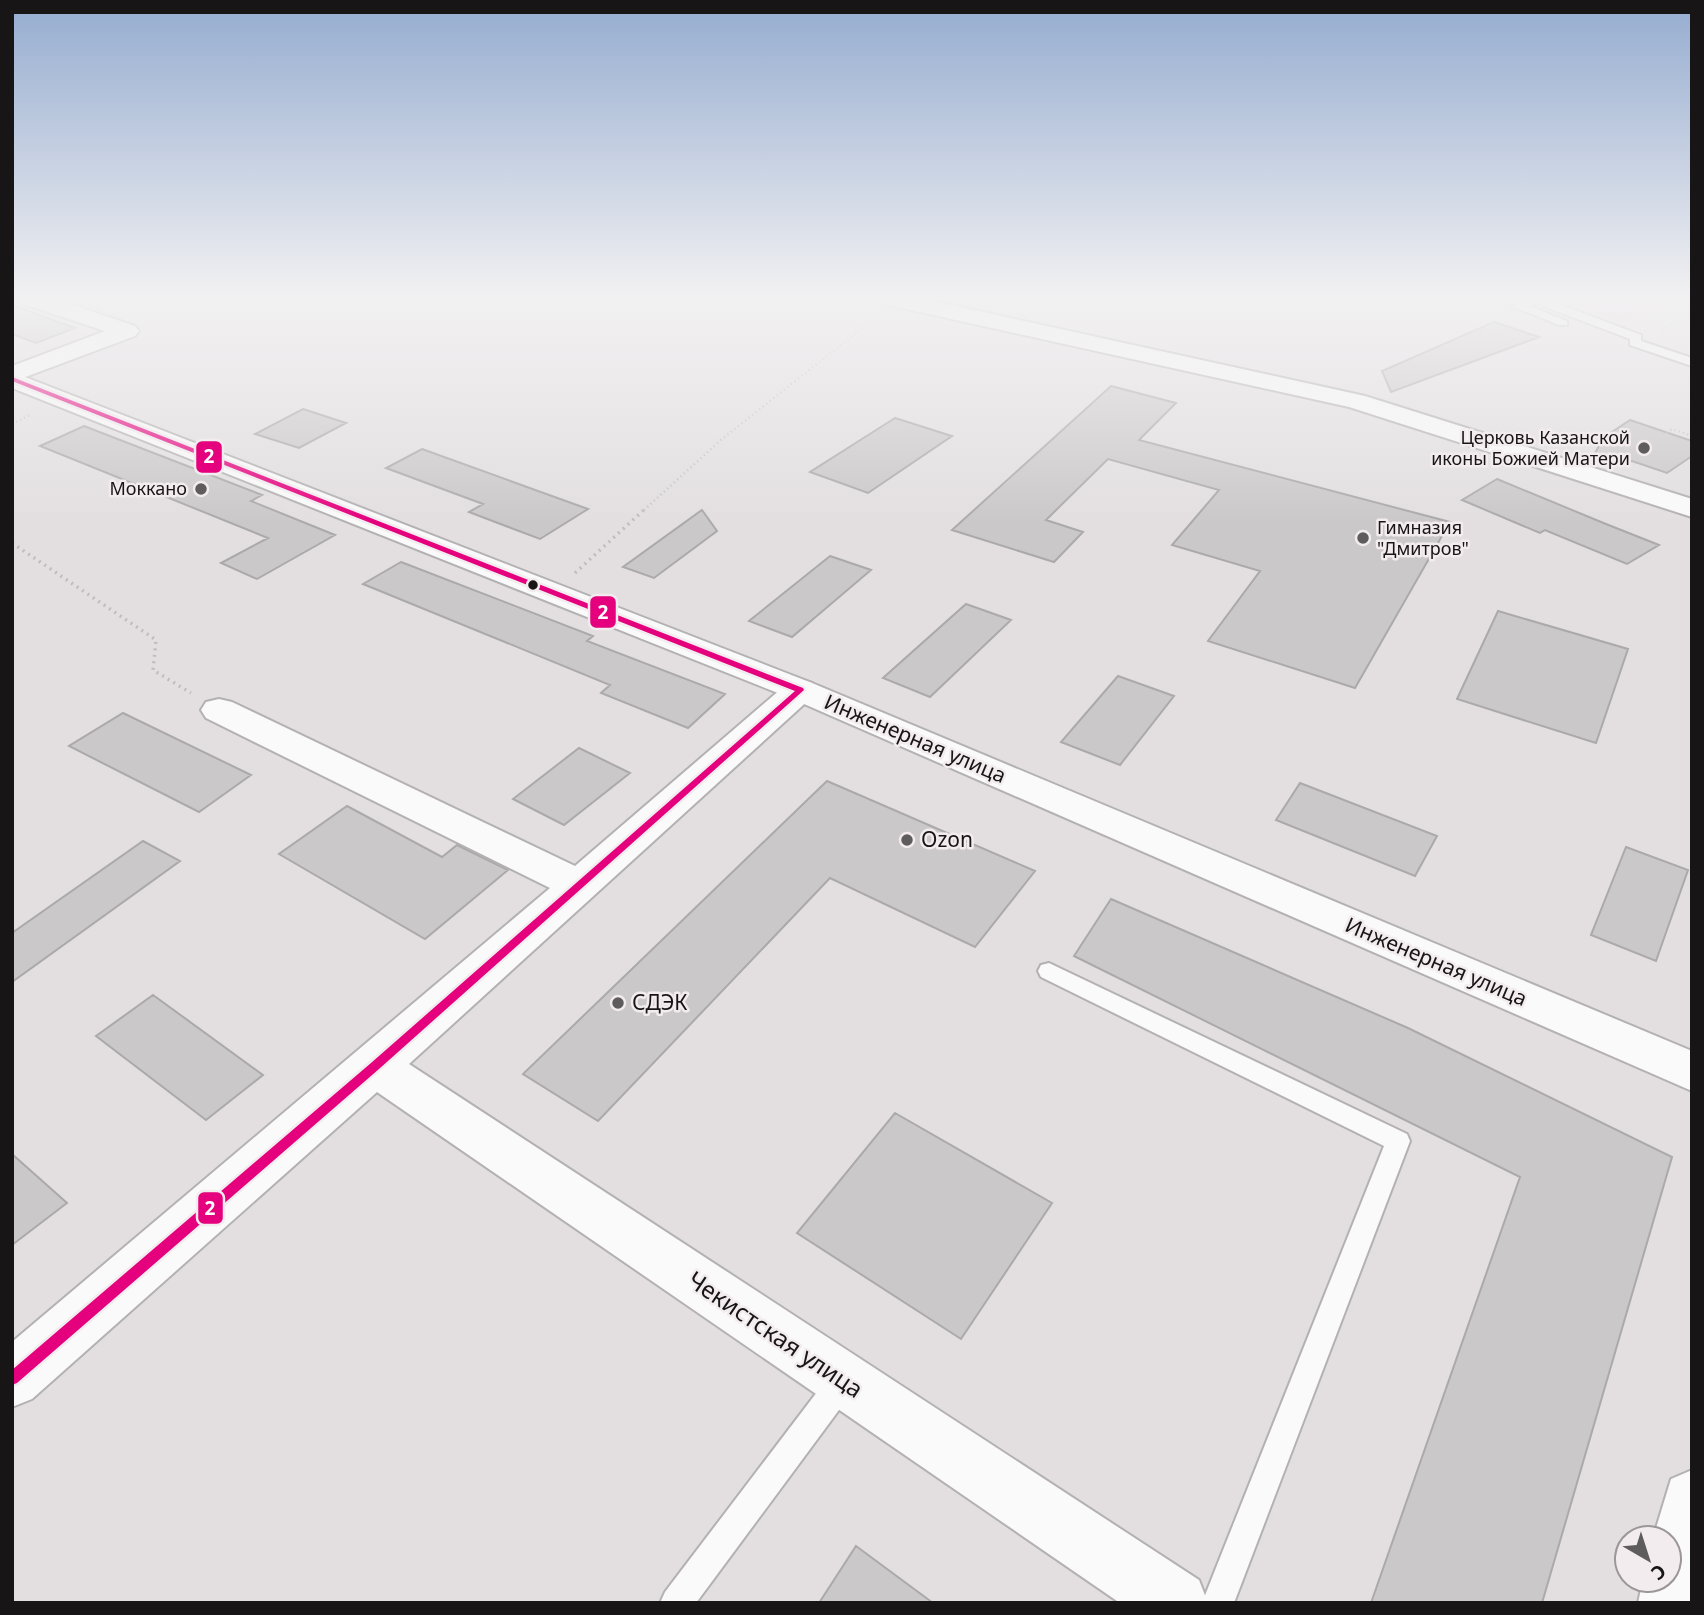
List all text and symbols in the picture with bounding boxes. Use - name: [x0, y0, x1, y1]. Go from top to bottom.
- place label: Церковь Казанской иконы Божией Матери: [1431, 425, 1630, 470]
- line badge: 2: [195, 440, 223, 474]
- marker: Церковь Казанской иконы Божией Матери: [1636, 440, 1652, 456]
- text: 2: [204, 443, 215, 469]
- place label: Моккано: [109, 476, 187, 500]
- marker: Моккано: [193, 481, 209, 497]
- place label: Гимназия "Дмитров": [1377, 515, 1469, 560]
- marker: Гимназия "Дмитров": [1355, 530, 1371, 546]
- unlabelled marker: [526, 578, 540, 592]
- line badge: 2: [589, 595, 617, 629]
- text: 2: [598, 599, 609, 625]
- street label: Инженерная улица: [820, 687, 1011, 789]
- place label: Ozon: [921, 825, 973, 853]
- marker: Ozon: [899, 832, 915, 848]
- street label: Инженерная улица: [1341, 910, 1532, 1012]
- place label: СДЭК: [632, 988, 687, 1016]
- marker: СДЭК: [610, 995, 626, 1011]
- line badge: 2: [197, 1191, 224, 1225]
- text: 2: [205, 1195, 216, 1221]
- street label: Чекистская улица: [681, 1263, 870, 1405]
- north arrow: [1613, 1524, 1683, 1594]
- text: С: [1646, 1558, 1672, 1586]

